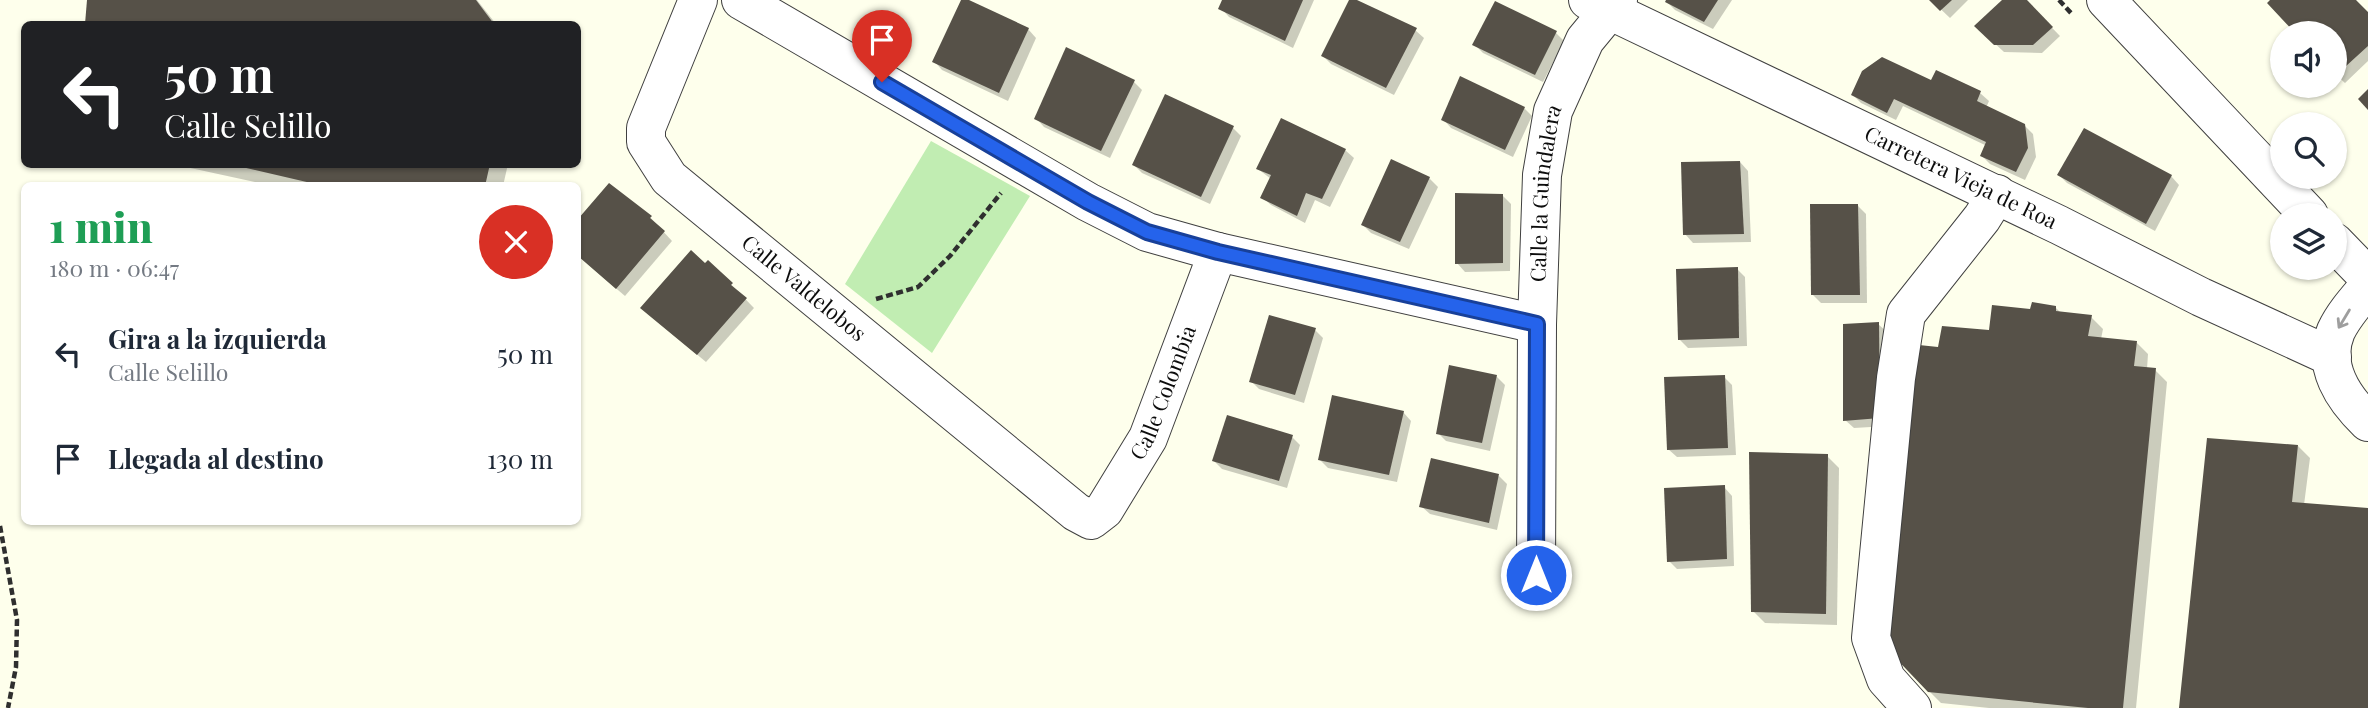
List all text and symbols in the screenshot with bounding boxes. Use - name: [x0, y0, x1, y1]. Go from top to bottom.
- pin: [852, 10, 912, 82]
- icon: arrive: [863, 21, 901, 59]
- map controls: [2270, 21, 2347, 280]
- button: sound: [2270, 21, 2347, 98]
- text: 50 m: [164, 40, 274, 105]
- icon: left: [49, 49, 140, 140]
- street label: Calle la Guindalera: [1522, 98, 1567, 282]
- text: Calle Selillo: [164, 103, 332, 146]
- button: search: [2270, 112, 2347, 189]
- street label: Carretera Vieja de Roa: [1861, 118, 2063, 234]
- text: 1 min: [49, 198, 153, 254]
- button: layers: [2270, 203, 2347, 280]
- button: close: [479, 205, 553, 279]
- street label: Calle Valdelobos: [737, 228, 873, 346]
- text: 180 m · 06:47: [49, 252, 179, 283]
- one-way arrow: [2336, 309, 2351, 328]
- street label: Calle Colombia: [1122, 320, 1201, 464]
- text: Gira a la izquierda: [108, 321, 327, 356]
- icon: left: [49, 335, 87, 373]
- text: 50 m: [497, 336, 553, 371]
- text: Calle Selillo: [108, 356, 228, 387]
- icon: arrive: [49, 440, 87, 478]
- text: Llegada al destino: [108, 441, 324, 476]
- text: 130 m: [487, 441, 553, 476]
- position arrow: [1499, 538, 1573, 612]

